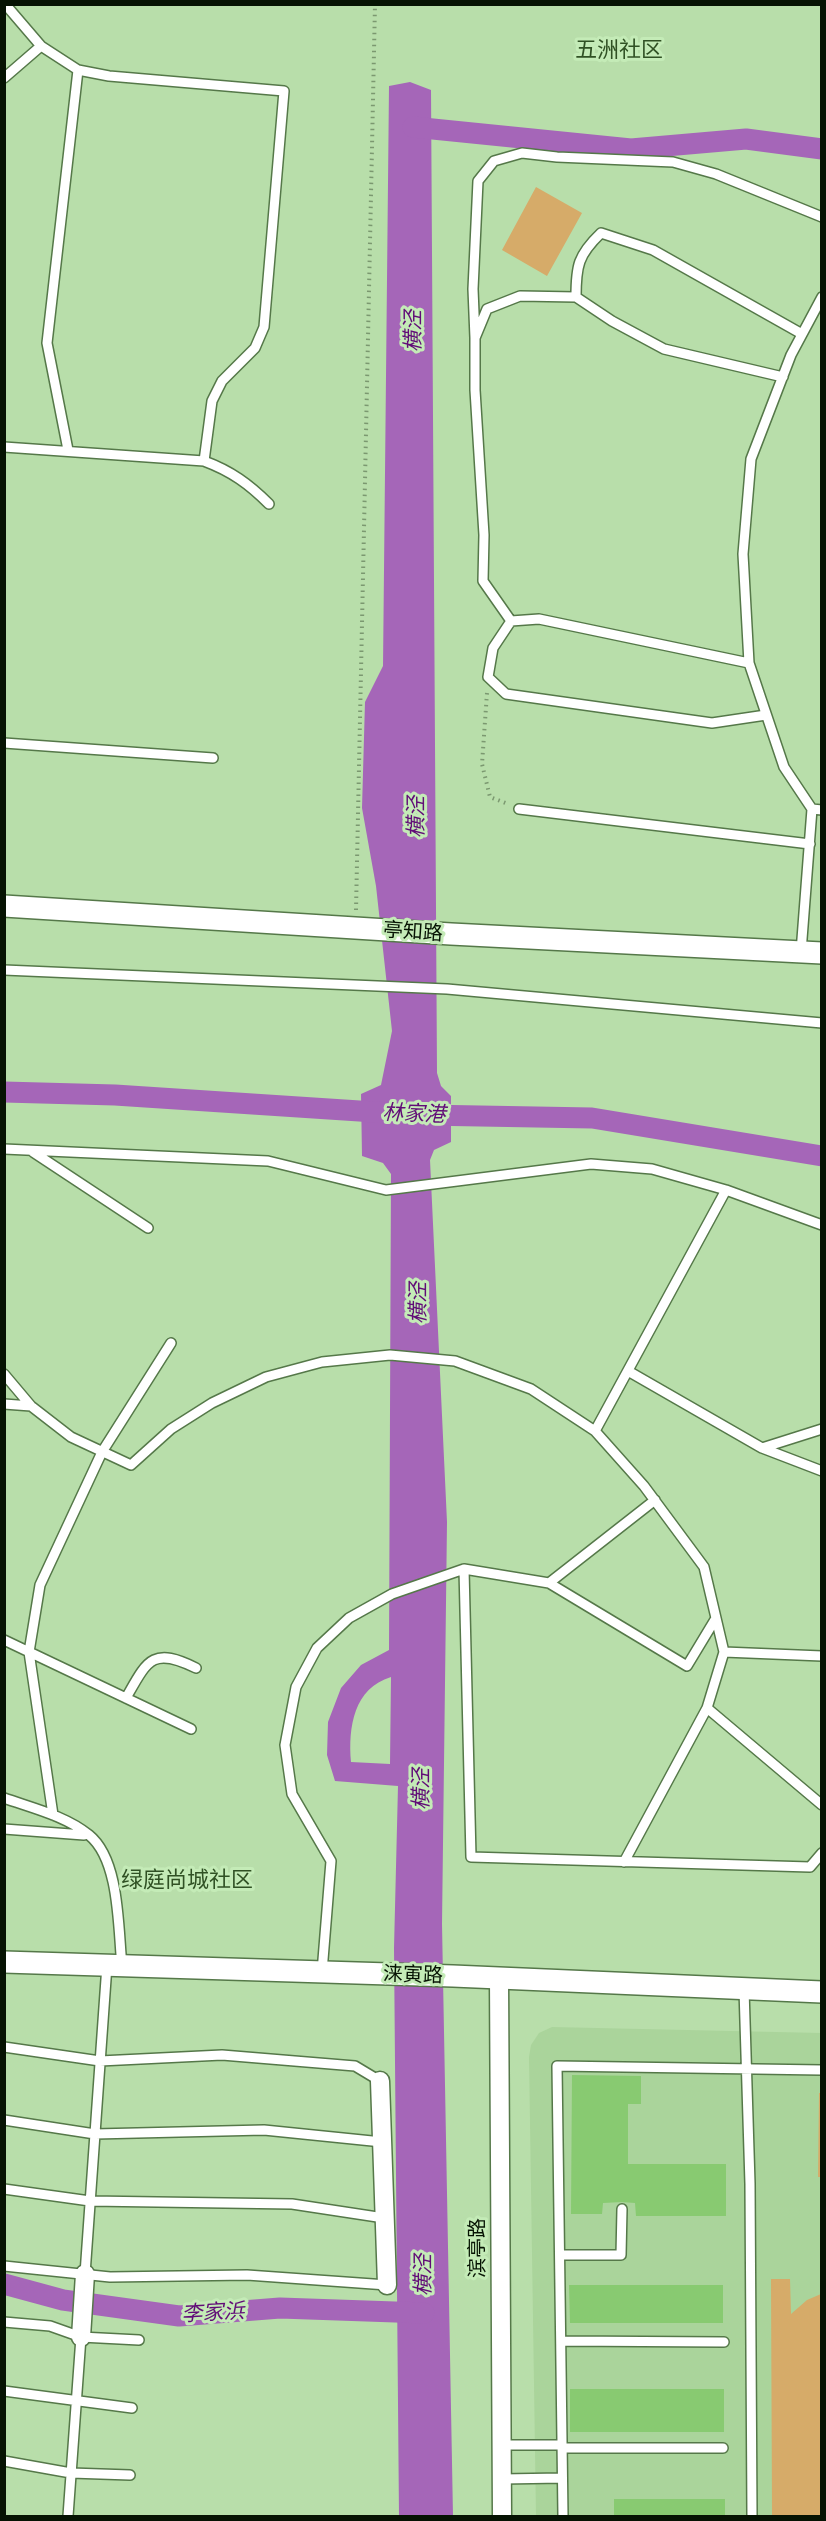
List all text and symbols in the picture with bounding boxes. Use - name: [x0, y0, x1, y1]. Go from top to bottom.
- district label: 五洲社区: [575, 37, 663, 63]
- water label: 横泾: [401, 310, 427, 352]
- water label: 横泾: [404, 796, 430, 838]
- street label: 亭知路: [382, 918, 444, 946]
- water label: 林家港: [382, 1100, 446, 1128]
- water label: 横泾: [406, 1282, 432, 1324]
- water label: 横泾: [409, 1768, 435, 1810]
- district label: 绿庭尚城社区: [121, 1867, 253, 1893]
- street label: 涞寅路: [383, 1962, 443, 1988]
- street label: 滨亭路: [466, 2218, 490, 2278]
- water label: 横泾: [411, 2254, 437, 2296]
- water label: 李家浜: [181, 2299, 245, 2327]

